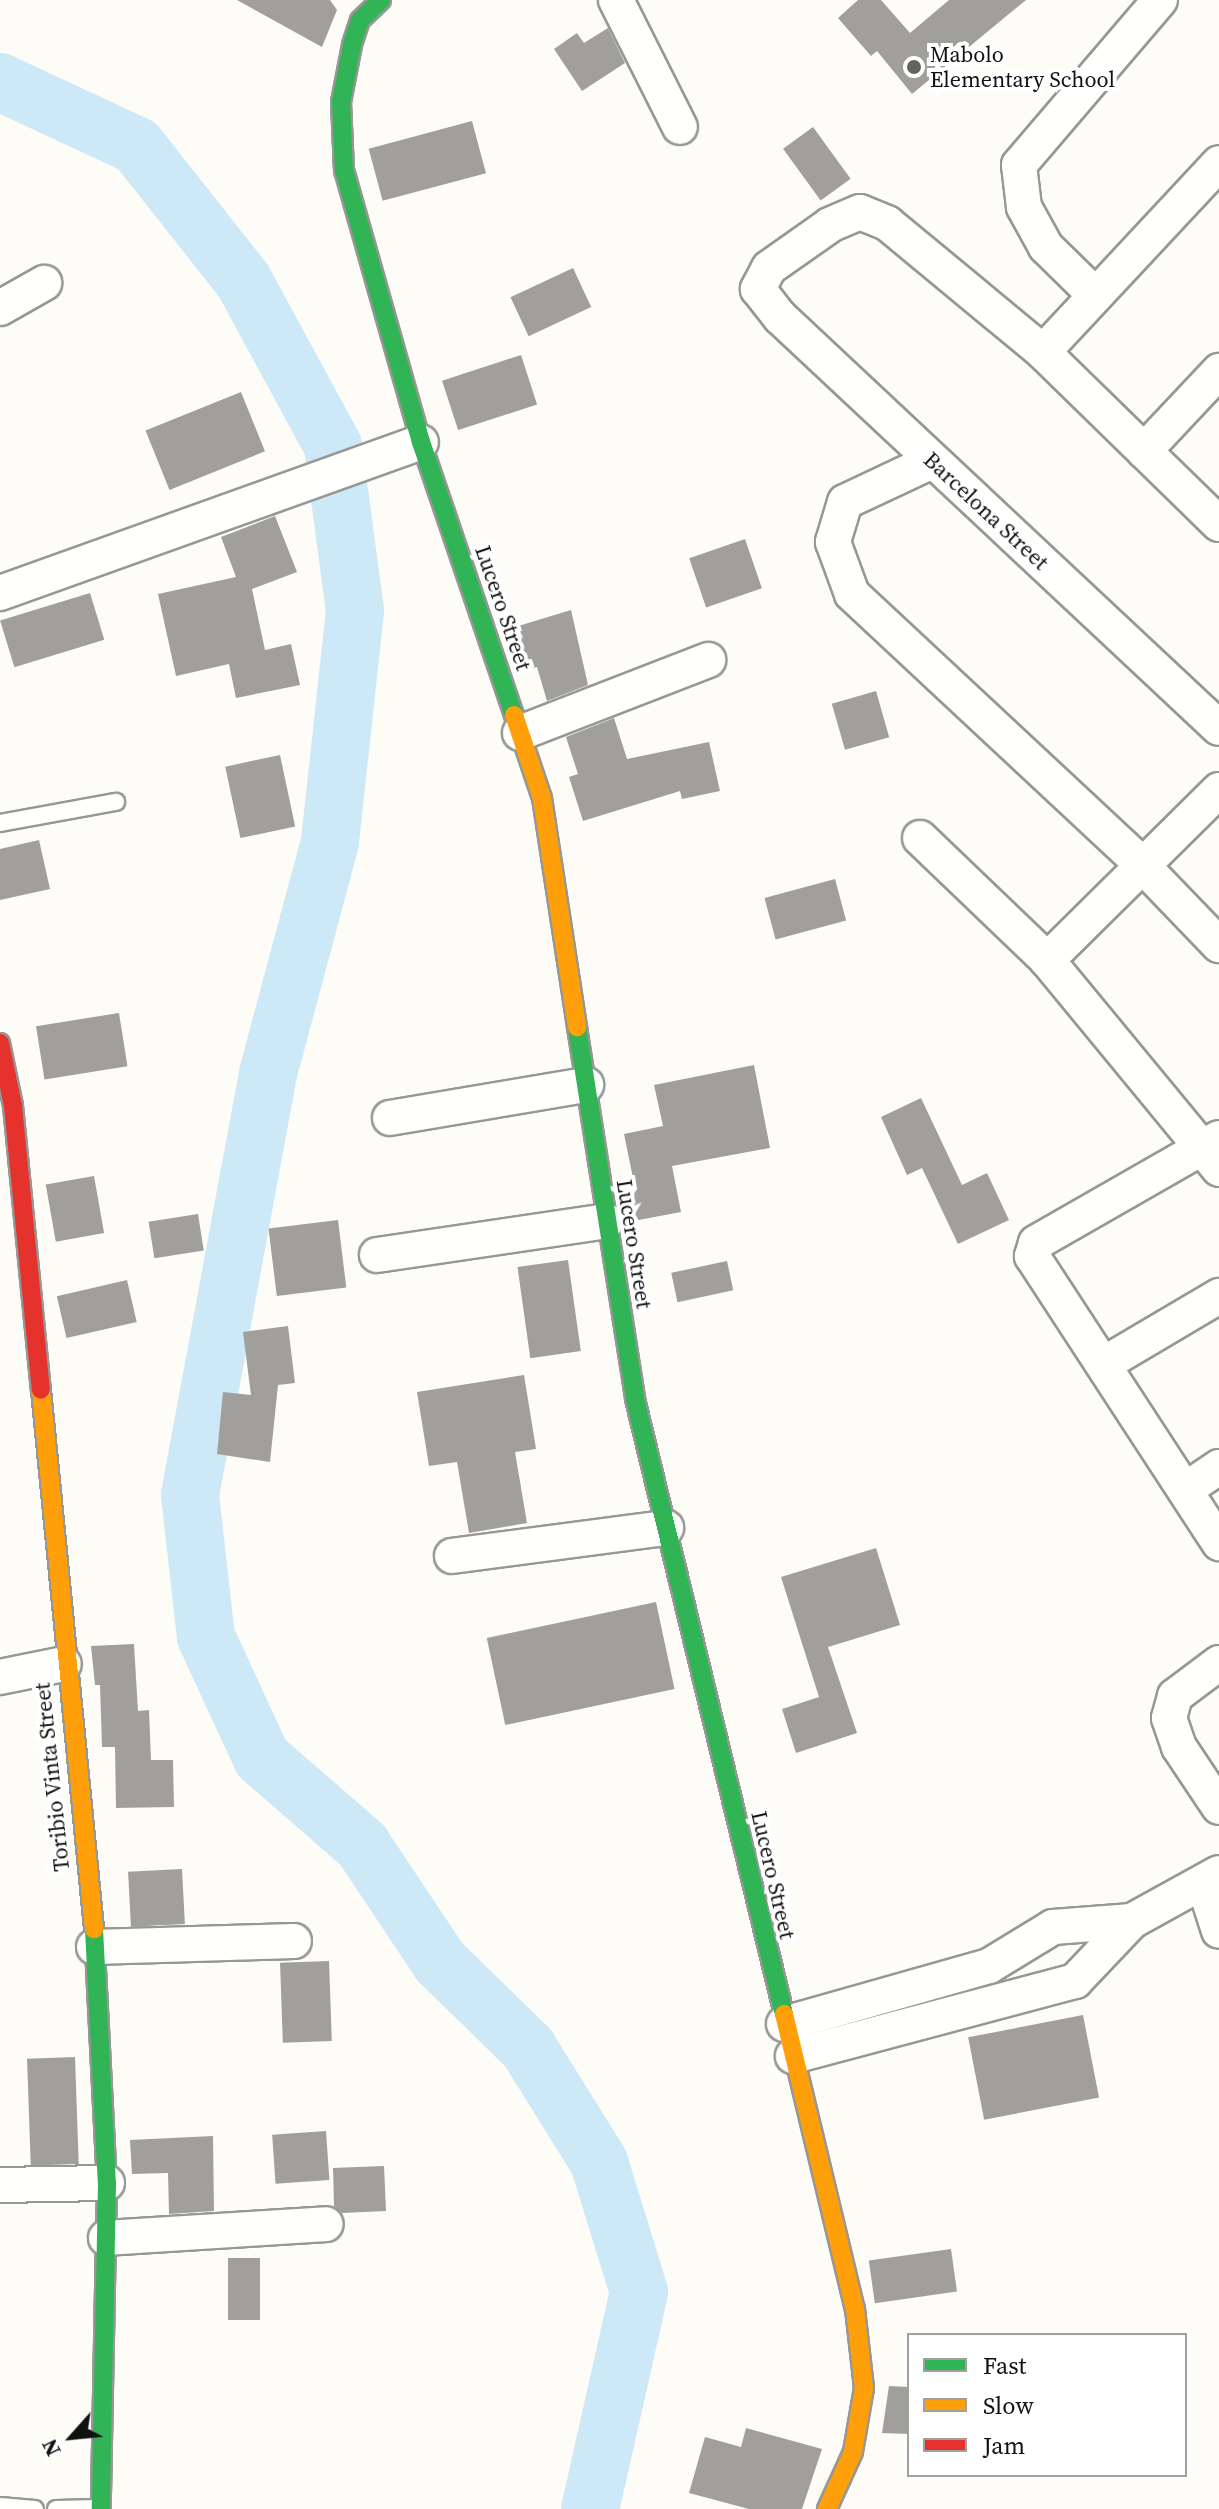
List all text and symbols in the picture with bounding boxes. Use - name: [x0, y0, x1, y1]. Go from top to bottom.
- place label: Mabolo Elementary School: [930, 41, 1115, 92]
- marker: Mabolo Elementary School: [905, 58, 923, 76]
- street label: Barcelona Street: [918, 446, 1054, 576]
- street label: Lucero Street: [469, 542, 537, 674]
- street label: Lucero Street: [611, 1178, 657, 1310]
- street label: Toribio Vinta Street: [29, 1681, 75, 1873]
- street label: Lucero Street: [745, 1809, 801, 1941]
- legend: [907, 2333, 1187, 2477]
- text: Fast: [983, 2349, 1026, 2382]
- text: Slow: [983, 2389, 1034, 2422]
- north arrow: [32, 2397, 112, 2477]
- text: Jam: [983, 2429, 1025, 2462]
- text: N: [34, 2434, 68, 2462]

